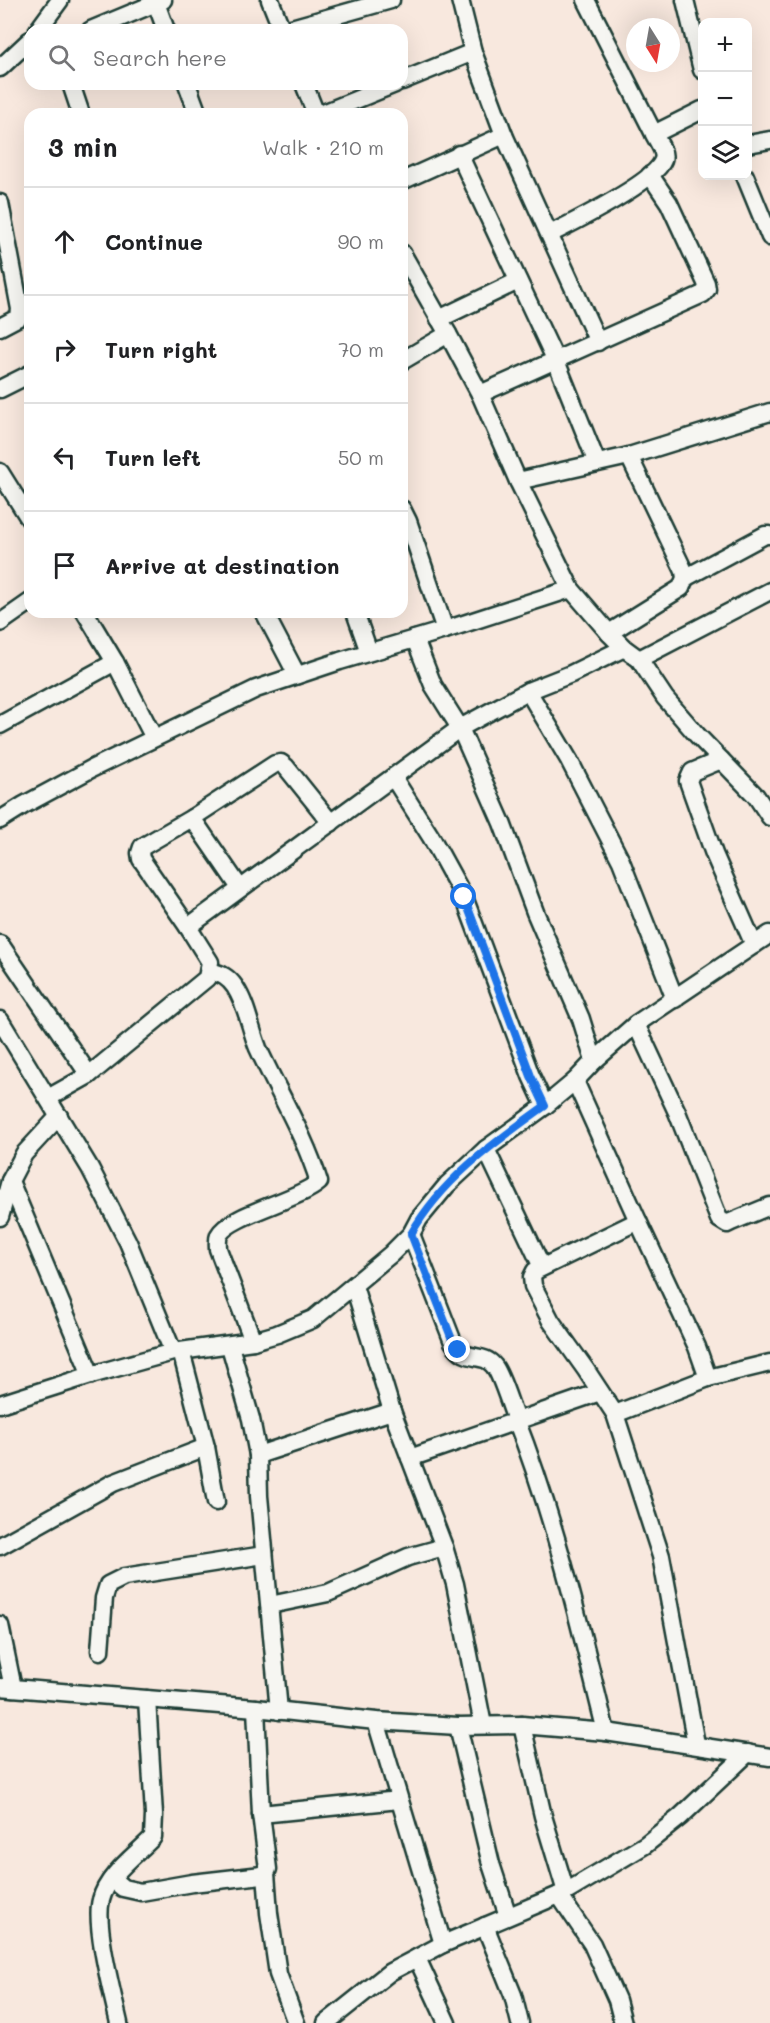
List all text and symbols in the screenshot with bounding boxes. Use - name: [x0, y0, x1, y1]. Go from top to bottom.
- north arrow: [626, 18, 680, 72]
- map controls: [698, 18, 752, 180]
- button: +: [698, 18, 752, 72]
- search box: [24, 24, 408, 90]
- icon: search: [45, 41, 78, 74]
- text: Search here: [93, 43, 227, 72]
- button: −: [698, 72, 752, 126]
- button: layers: [698, 126, 752, 180]
- text: 3 min: [48, 130, 117, 164]
- text: Walk · 210 m: [262, 134, 384, 160]
- icon: ahead: [48, 225, 81, 258]
- text: Continue: [105, 227, 203, 256]
- text: 90 m: [338, 228, 384, 254]
- icon: right: [48, 333, 81, 366]
- text: Turn right: [105, 335, 217, 364]
- text: 70 m: [338, 336, 384, 362]
- icon: left: [48, 441, 81, 474]
- text: Turn left: [105, 443, 201, 472]
- text: 50 m: [338, 444, 384, 470]
- icon: arrive: [48, 549, 81, 582]
- text: Arrive at destination: [105, 551, 340, 580]
- route start: [450, 883, 476, 909]
- route end: [444, 1336, 470, 1362]

